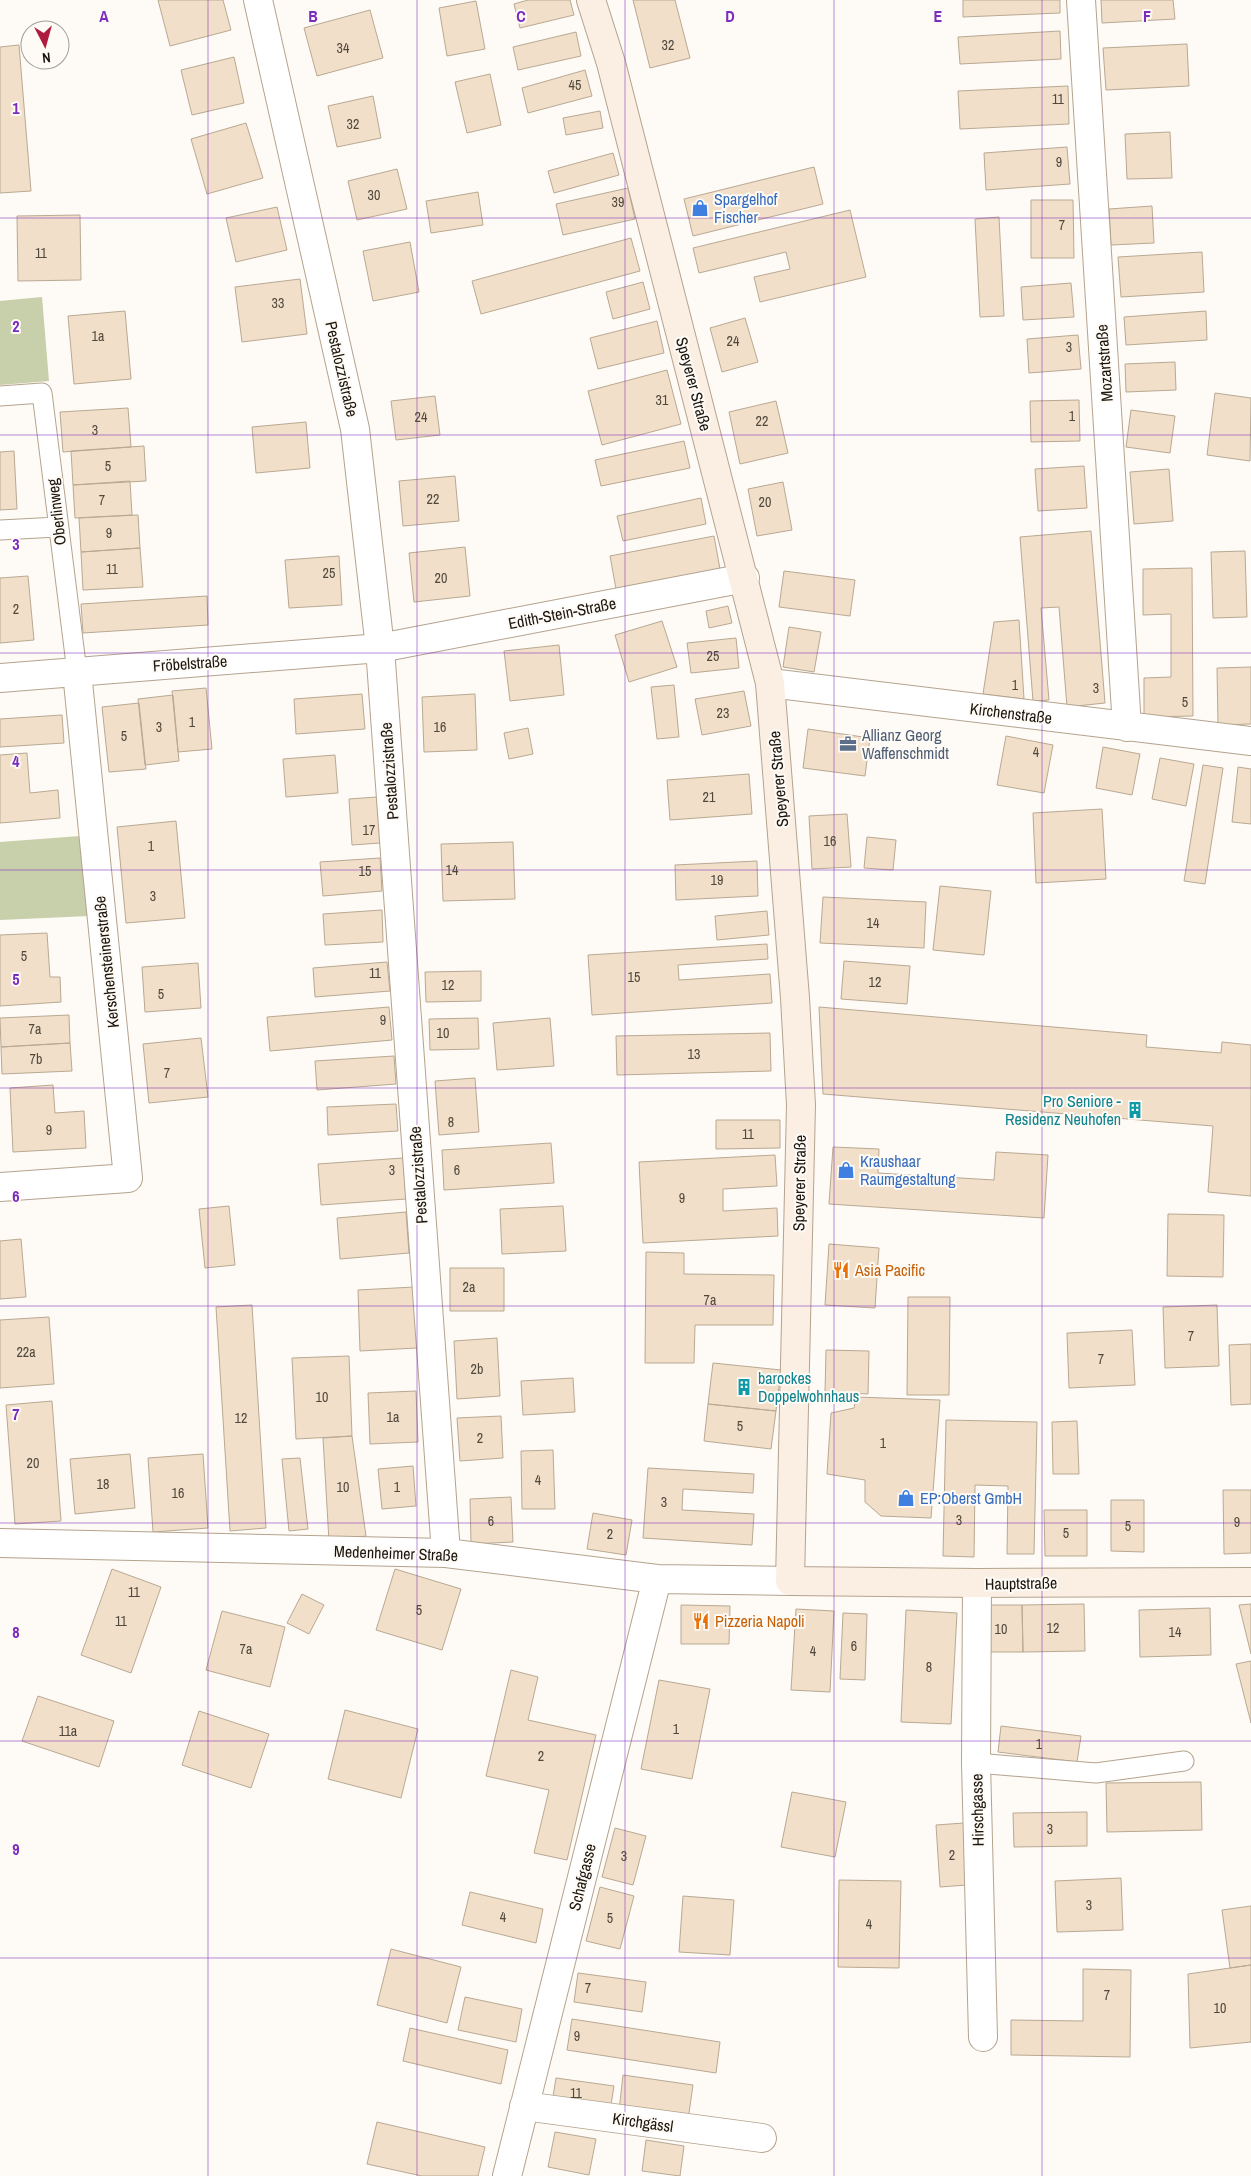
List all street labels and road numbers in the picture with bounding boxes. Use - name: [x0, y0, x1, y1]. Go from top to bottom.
- street label: Pestalozzistraße: [320, 319, 364, 419]
- street label: Mozartstraße: [1090, 324, 1118, 402]
- street label: Speyerer Straße: [671, 335, 717, 433]
- street label: Oberlinweg: [41, 477, 71, 547]
- street label: Edith-Stein-Straße: [506, 592, 618, 634]
- street label: Fröbelstraße: [152, 649, 228, 677]
- street label: Kirchenstraße: [969, 697, 1053, 729]
- street label: Pestalozzistraße: [375, 721, 403, 821]
- street label: Speyerer Straße: [763, 730, 793, 828]
- street label: Kerschensteinerstraße: [88, 895, 124, 1029]
- street label: Pestalozzistraße: [404, 1125, 432, 1225]
- street label: Speyerer Straße: [787, 1135, 811, 1231]
- street label: Medenheimer Straße: [334, 1540, 458, 1566]
- street label: Hauptstraße: [985, 1571, 1057, 1595]
- street label: Hirschgasse: [965, 1773, 989, 1847]
- street label: Schafgasse: [563, 1841, 601, 1913]
- street label: Kirchgässl: [611, 2107, 675, 2137]

